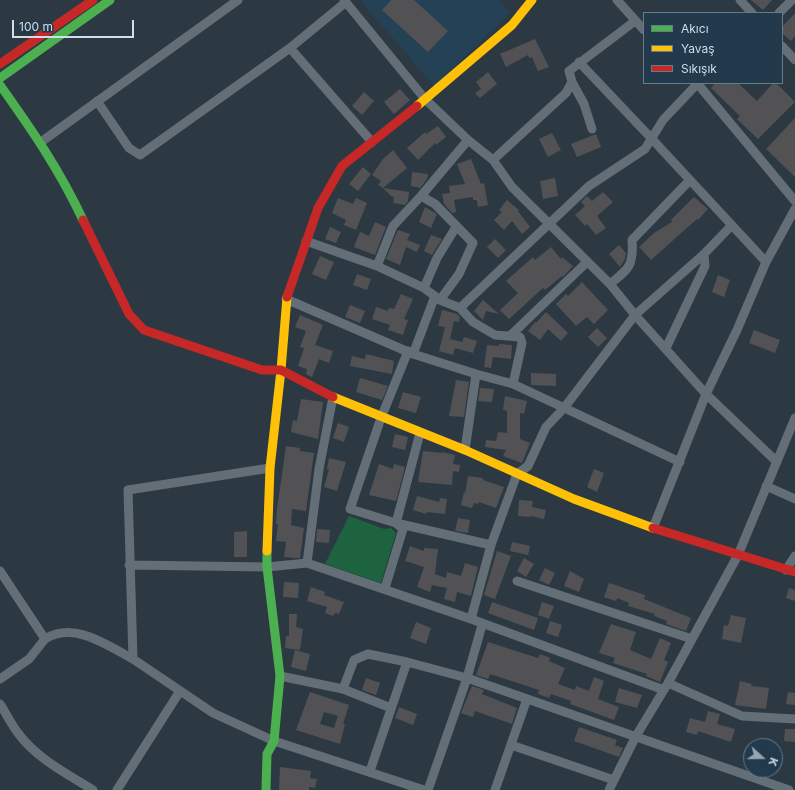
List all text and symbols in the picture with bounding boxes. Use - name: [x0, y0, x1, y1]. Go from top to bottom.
- scale bar: [14, 12, 136, 38]
- legend: [643, 12, 783, 84]
- text: 100 m: [19, 19, 53, 34]
- text: Akıcı: [681, 21, 709, 36]
- text: Yavaş: [681, 41, 715, 56]
- text: Sıkışık: [681, 61, 717, 76]
- north arrow: [743, 738, 783, 778]
- text: K: [765, 756, 781, 768]

